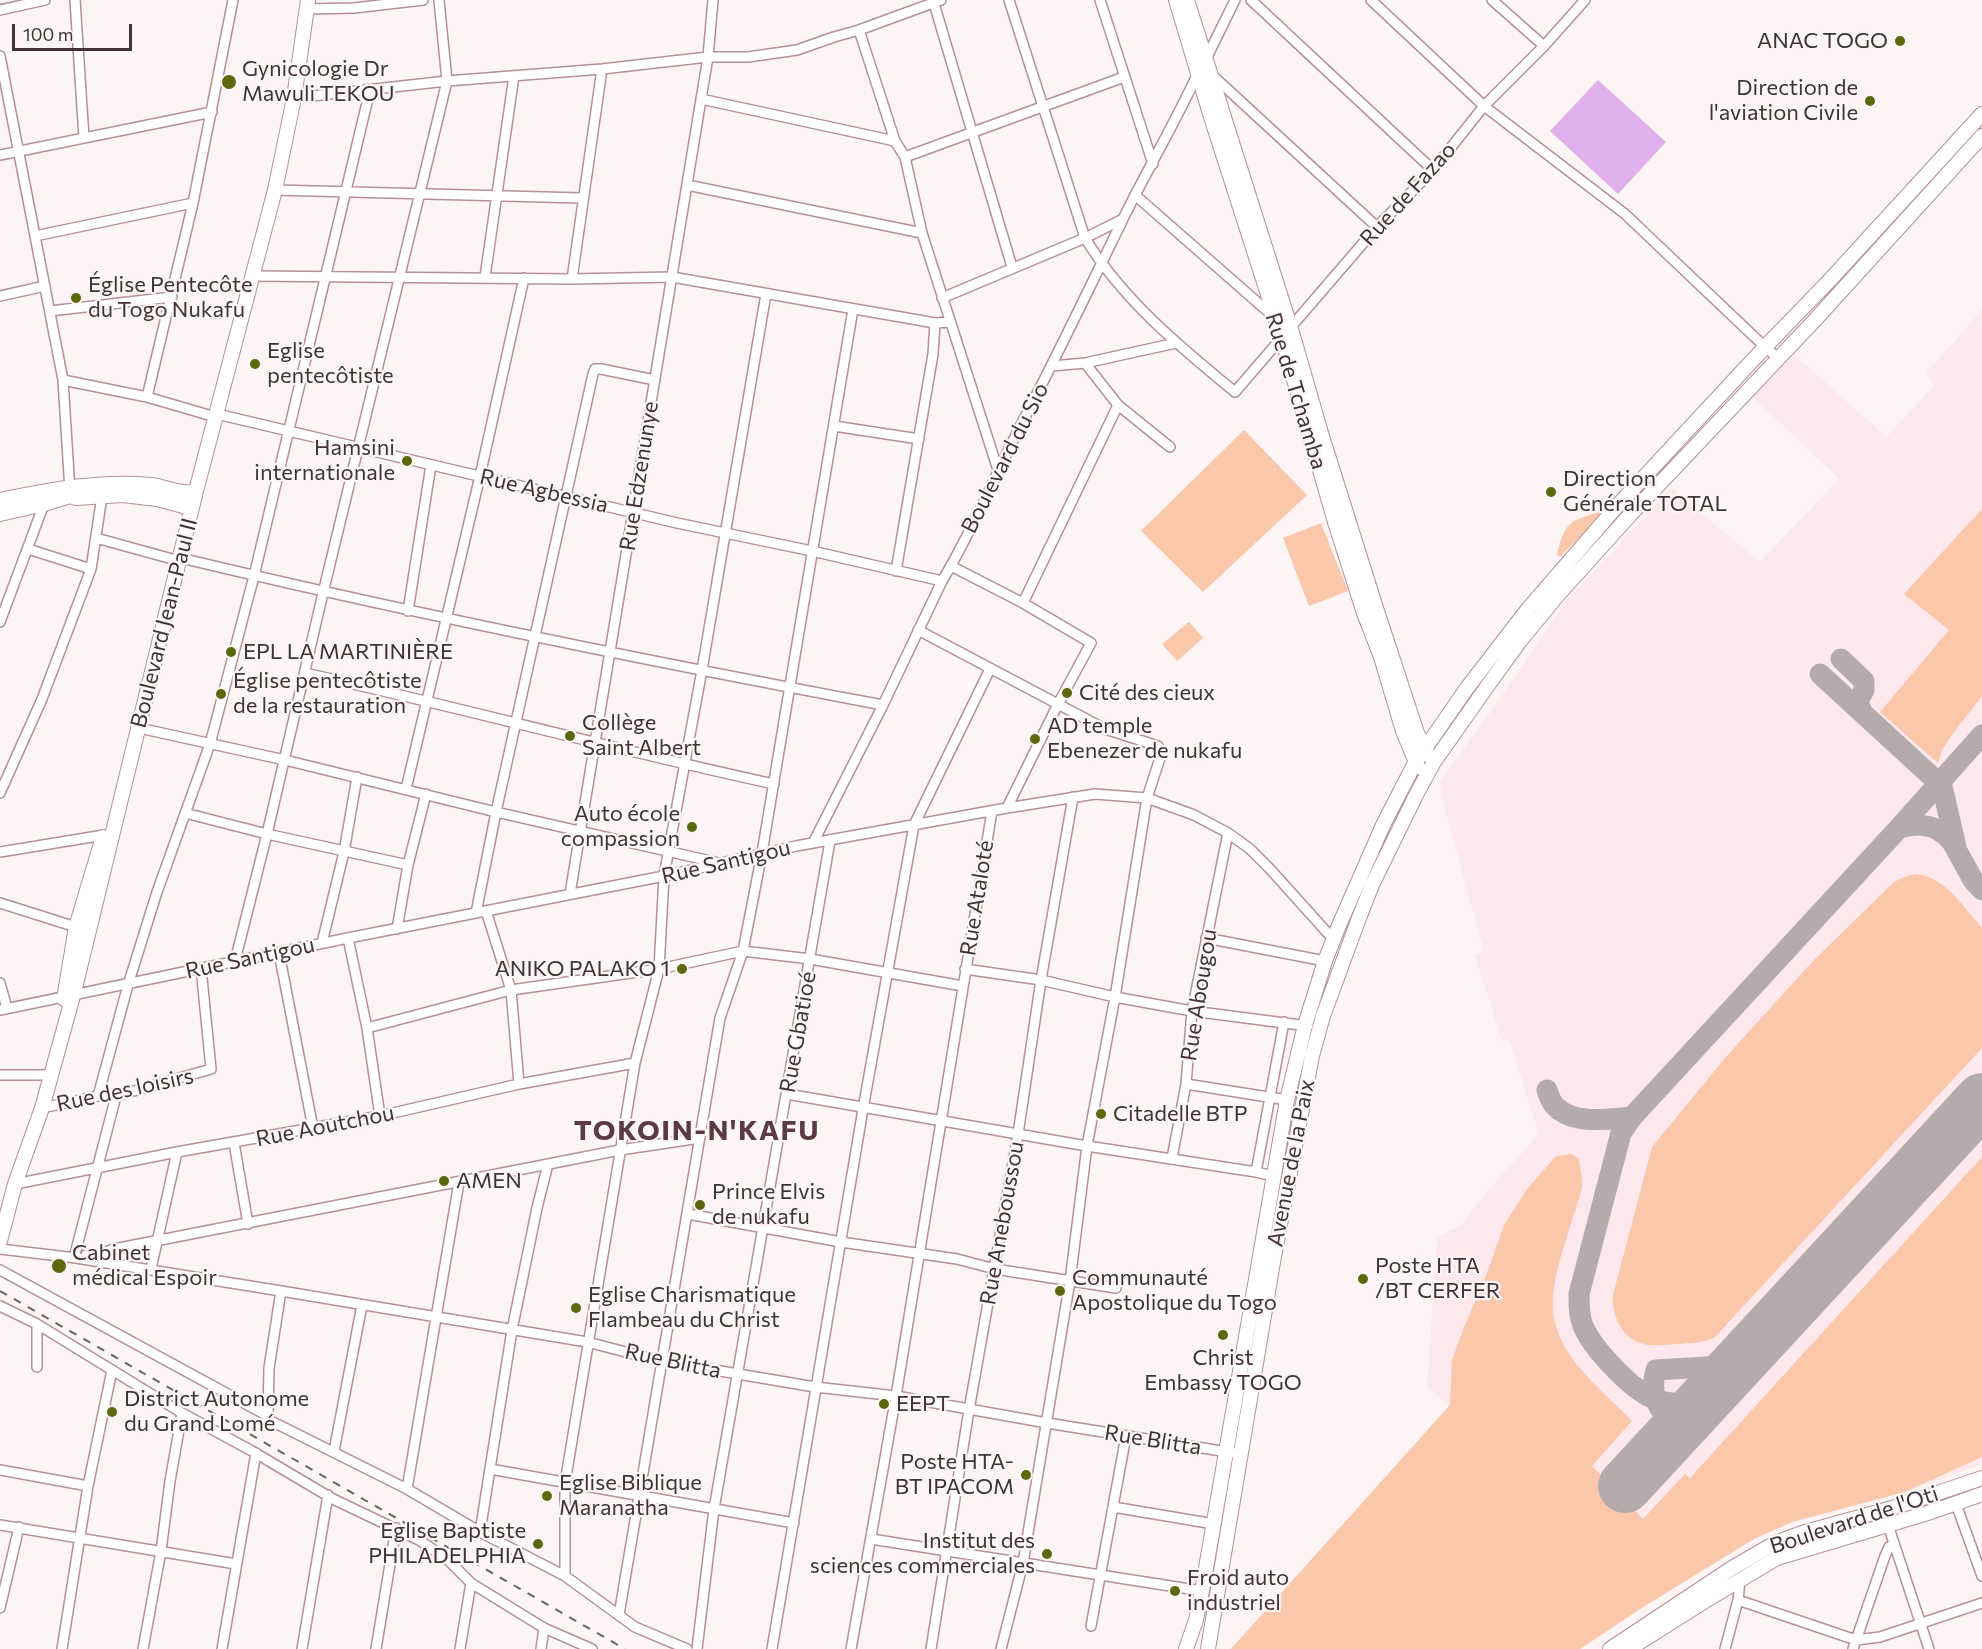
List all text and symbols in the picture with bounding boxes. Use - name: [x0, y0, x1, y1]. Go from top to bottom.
- scale bar: [15, 12, 135, 50]
- text: 100 m: [23, 23, 73, 45]
- place label: ANAC TOGO: [1757, 28, 1888, 54]
- marker: ANAC TOGO: [1893, 34, 1907, 48]
- place label: Gynicologie Dr Mawuli TEKOU: [242, 56, 395, 107]
- marker: Gynicologie Dr Mawuli TEKOU: [220, 73, 238, 91]
- place label: Direction de l'aviation Civile: [1709, 75, 1858, 126]
- marker: Direction de l'aviation Civile: [1863, 94, 1877, 108]
- street label: Rue de Fazao: [1355, 137, 1461, 251]
- place label: Église Pentecôte du Togo Nukafu: [88, 272, 252, 324]
- marker: Église Pentecôte du Togo Nukafu: [69, 291, 83, 305]
- street label: Rue de Tchamba: [1260, 310, 1332, 472]
- place label: Eglise pentecôtiste: [267, 338, 394, 390]
- marker: Eglise pentecôtiste: [248, 357, 262, 371]
- street label: Boulevard du Sio: [956, 378, 1054, 538]
- street label: Rue Edzenunye: [614, 399, 664, 553]
- place label: Hamsini internationale: [254, 435, 395, 487]
- marker: Hamsini internationale: [400, 454, 414, 468]
- street label: Rue Agbessia: [477, 463, 611, 519]
- place label: Direction Générale TOTAL: [1563, 466, 1727, 518]
- marker: Direction Générale TOTAL: [1544, 485, 1558, 499]
- street label: Boulevard Jean-Paul II: [125, 515, 203, 731]
- place label: EPL LA MARTINIÈRE: [243, 639, 453, 665]
- marker: EPL LA MARTINIÈRE: [224, 645, 238, 659]
- place label: Église pentecôtiste de la restauration: [233, 668, 422, 720]
- place label: Cité des cieux: [1079, 680, 1215, 706]
- marker: Cité des cieux: [1060, 686, 1074, 700]
- marker: Église pentecôtiste de la restauration: [214, 687, 228, 701]
- place label: Collège Saint Albert: [582, 710, 701, 762]
- place label: AD temple Ebenezer de nukafu: [1047, 713, 1242, 764]
- marker: Collège Saint Albert: [563, 729, 577, 743]
- marker: AD temple Ebenezer de nukafu: [1028, 732, 1042, 746]
- place label: Auto école compassion: [561, 801, 680, 852]
- marker: Auto école compassion: [685, 820, 699, 834]
- street label: Rue Santigou: [659, 834, 793, 890]
- street label: Rue Ataloté: [955, 838, 999, 958]
- street label: Rue Abougou: [1176, 927, 1222, 1063]
- street label: Rue Santigou: [183, 931, 317, 985]
- place label: ANIKO PALAKO 1: [495, 956, 670, 982]
- marker: ANIKO PALAKO 1: [675, 962, 689, 976]
- street label: Rue Gbatioé: [774, 969, 822, 1095]
- street label: Rue des loisirs: [54, 1063, 196, 1117]
- street label: Avenue de la Paix: [1262, 1077, 1320, 1249]
- street label: Rue Aoutchou: [253, 1100, 397, 1152]
- place label: Citadelle BTP: [1113, 1101, 1248, 1127]
- marker: Citadelle BTP: [1094, 1107, 1108, 1121]
- district label: TOKOIN-N'KAFU: [574, 1114, 820, 1148]
- street label: Rue Aneboussou: [975, 1139, 1029, 1307]
- place label: AMEN: [456, 1168, 522, 1194]
- marker: AMEN: [437, 1174, 451, 1188]
- place label: Prince Elvis de nukafu: [712, 1179, 825, 1230]
- marker: Prince Elvis de nukafu: [693, 1198, 707, 1212]
- place label: Cabinet médical Espoir: [72, 1240, 217, 1292]
- place label: Poste HTA /BT CERFER: [1375, 1253, 1500, 1304]
- marker: Cabinet médical Espoir: [50, 1257, 68, 1275]
- place label: Communauté Apostolique du Togo: [1072, 1265, 1277, 1316]
- marker: Poste HTA /BT CERFER: [1356, 1272, 1370, 1286]
- place label: Eglise Charismatique Flambeau du Christ: [588, 1282, 796, 1334]
- marker: Communauté Apostolique du Togo: [1053, 1284, 1067, 1298]
- marker: Eglise Charismatique Flambeau du Christ: [569, 1301, 583, 1315]
- marker: Christ Embassy TOGO: [1216, 1328, 1230, 1342]
- street label: Rue Blitta: [622, 1338, 724, 1384]
- place label: Christ Embassy TOGO: [1144, 1345, 1302, 1396]
- place label: District Autonome du Grand Lomé: [124, 1386, 309, 1438]
- place label: EEPT: [896, 1391, 950, 1417]
- marker: EEPT: [877, 1397, 891, 1411]
- marker: District Autonome du Grand Lomé: [105, 1405, 119, 1419]
- street label: Rue Blitta: [1103, 1419, 1203, 1461]
- place label: Poste HTA- BT IPACOM: [895, 1449, 1014, 1500]
- marker: Poste HTA- BT IPACOM: [1019, 1468, 1033, 1482]
- place label: Eglise Biblique Maranatha: [559, 1470, 702, 1522]
- street label: Boulevard de l'Oti: [1766, 1480, 1942, 1560]
- marker: Eglise Biblique Maranatha: [540, 1489, 554, 1503]
- place label: Eglise Baptiste PHILADELPHIA: [368, 1518, 526, 1570]
- place label: Institut des sciences commerciales: [810, 1528, 1035, 1580]
- marker: Eglise Baptiste PHILADELPHIA: [531, 1537, 545, 1551]
- marker: Institut des sciences commerciales: [1040, 1547, 1054, 1561]
- place label: Froid auto industriel: [1187, 1565, 1289, 1616]
- marker: Froid auto industriel: [1168, 1584, 1182, 1598]

